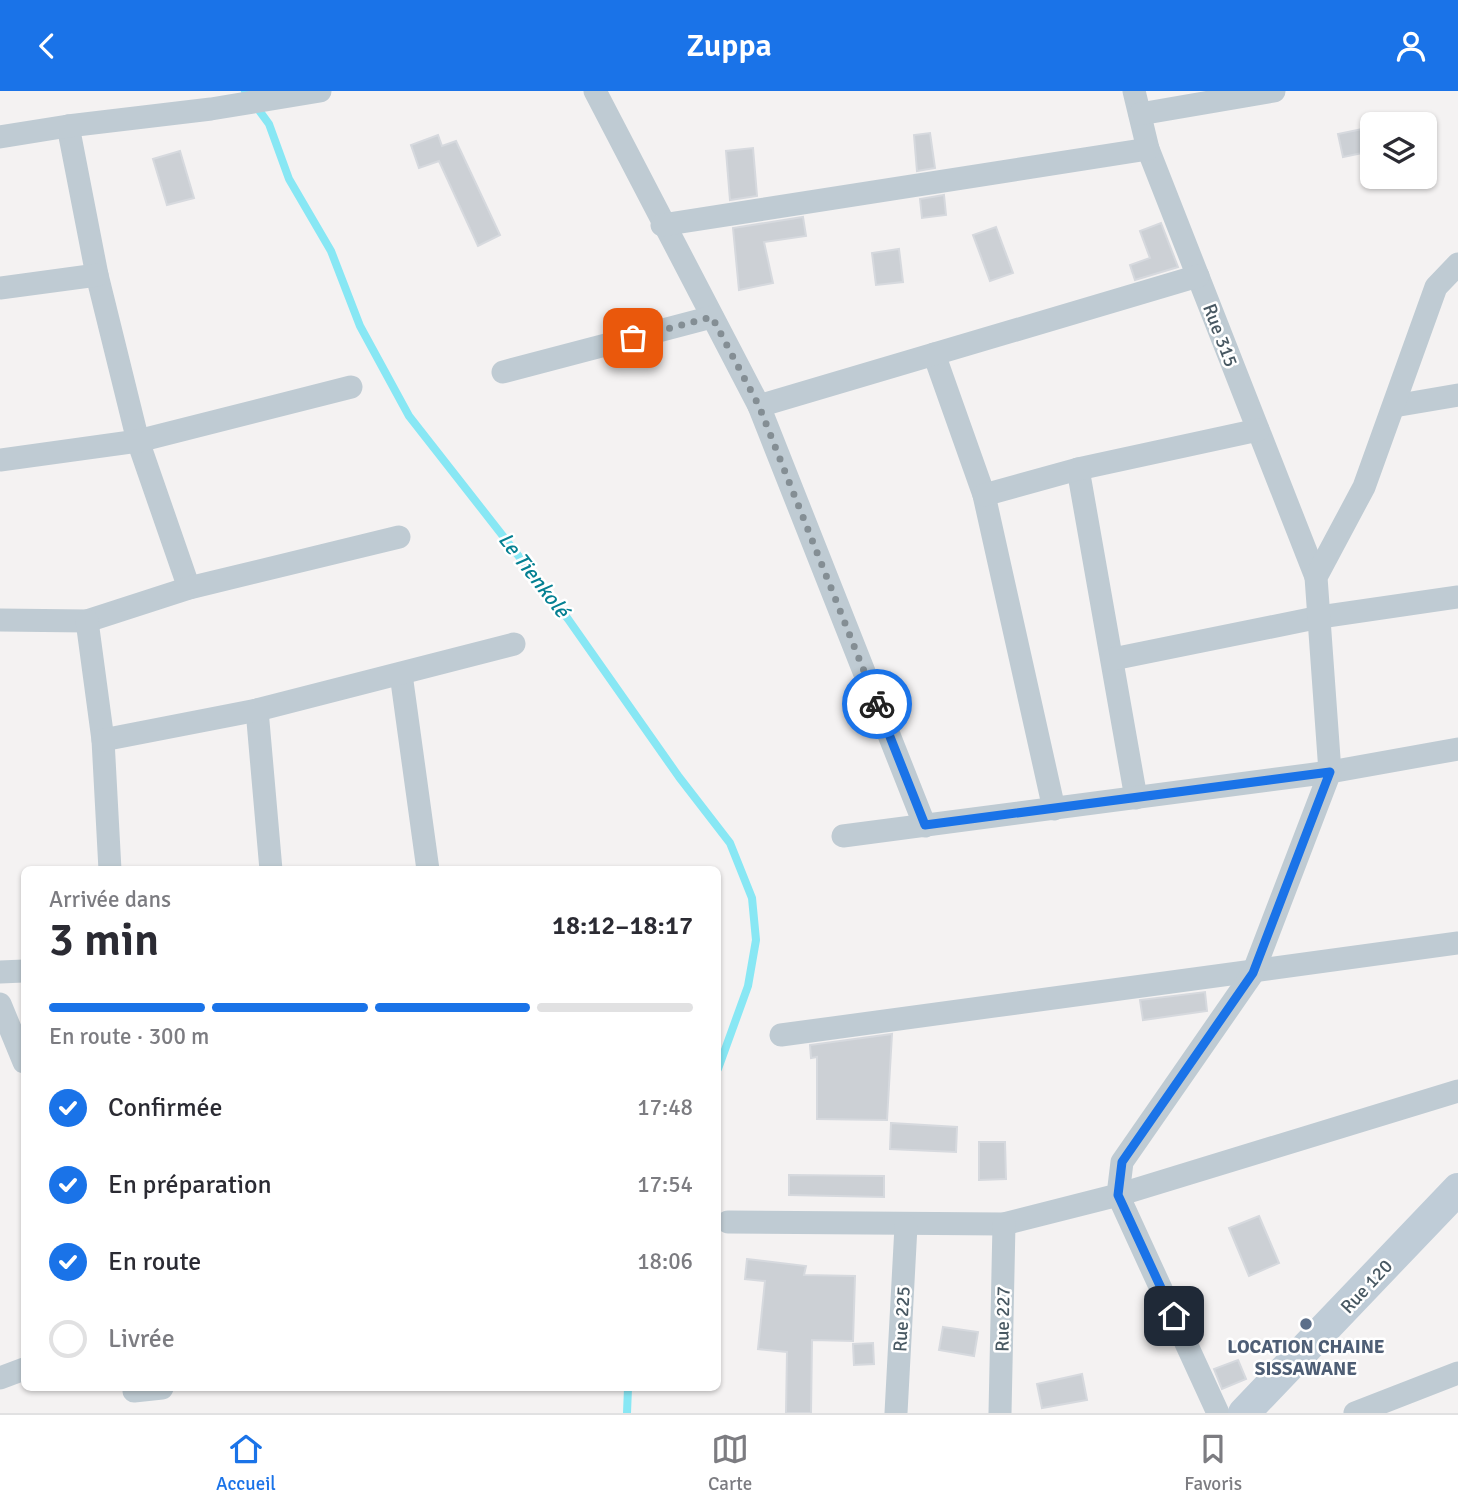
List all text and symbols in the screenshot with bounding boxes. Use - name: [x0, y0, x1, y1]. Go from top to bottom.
- text: Zuppa: [686, 26, 772, 65]
- icon: back: [28, 27, 66, 65]
- icon: person: [1392, 27, 1430, 65]
- map controls: [1360, 112, 1437, 189]
- button: layers: [1360, 112, 1437, 189]
- street label: Rue 315: [1197, 300, 1243, 370]
- pin: [603, 308, 663, 368]
- icon: bag: [614, 319, 652, 357]
- water label: Le Tienkolé: [493, 527, 576, 624]
- courier: [842, 669, 912, 739]
- icon: bike: [858, 685, 896, 723]
- text: Arrivée dans: [49, 885, 171, 914]
- text: 18:12–18:17: [552, 910, 693, 942]
- text: 3 min: [49, 912, 159, 968]
- text: En route · 300 m: [49, 1022, 209, 1051]
- icon: check: [49, 1089, 87, 1127]
- text: Confirmée: [108, 1092, 223, 1124]
- text: 17:48: [637, 1093, 693, 1122]
- icon: check: [49, 1166, 87, 1204]
- text: En préparation: [108, 1169, 272, 1201]
- text: 17:54: [637, 1170, 693, 1199]
- icon: check: [49, 1243, 87, 1281]
- text: En route: [108, 1246, 201, 1278]
- text: 18:06: [637, 1247, 693, 1276]
- street label: Rue 120: [1336, 1254, 1398, 1319]
- street label: Rue 225: [888, 1286, 916, 1353]
- street label: Rue 227: [990, 1286, 1016, 1352]
- pin: [1144, 1286, 1204, 1346]
- icon: home: [1155, 1297, 1193, 1335]
- marker: LOCATION CHAINE SISSAWANE: [1298, 1316, 1314, 1332]
- text: Livrée: [108, 1323, 175, 1355]
- place label: LOCATION CHAINE SISSAWANE: [1227, 1335, 1385, 1381]
- tab: Accueil: [216, 1430, 276, 1496]
- tab: Carte: [708, 1430, 752, 1496]
- tab: Favoris: [1184, 1430, 1242, 1496]

